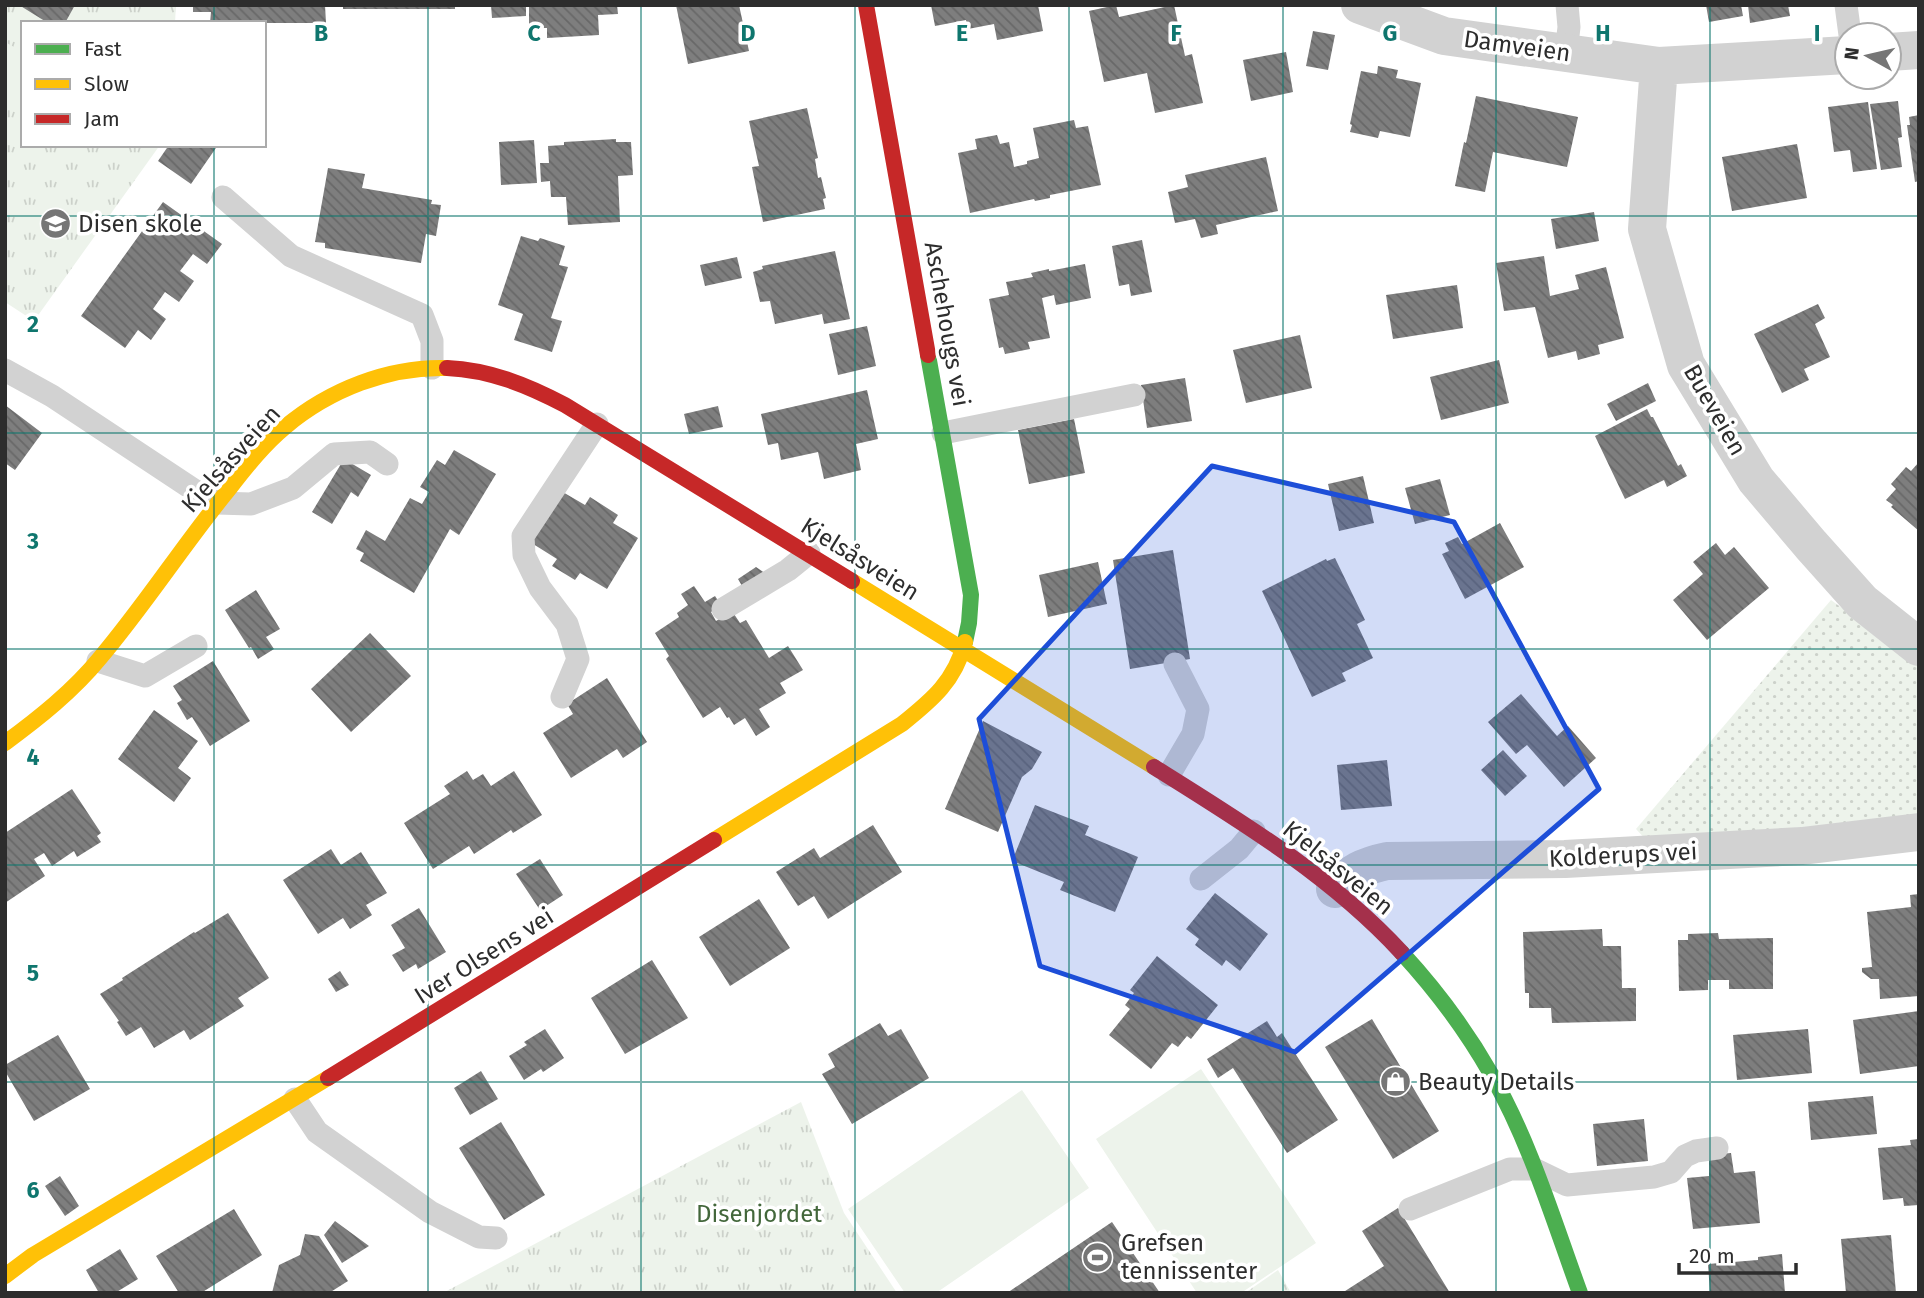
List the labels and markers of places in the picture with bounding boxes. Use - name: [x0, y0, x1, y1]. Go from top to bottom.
- school or university icon: Disen skole: [38, 207, 72, 241]
- place label: Disen skole: [78, 210, 202, 238]
- shop icon: Beauty Details: [1378, 1065, 1412, 1099]
- place label: Beauty Details: [1418, 1068, 1574, 1096]
- place label: Grefsen tennissenter: [1121, 1229, 1258, 1285]
- sports icon: Grefsen tennissenter: [1081, 1240, 1115, 1274]

